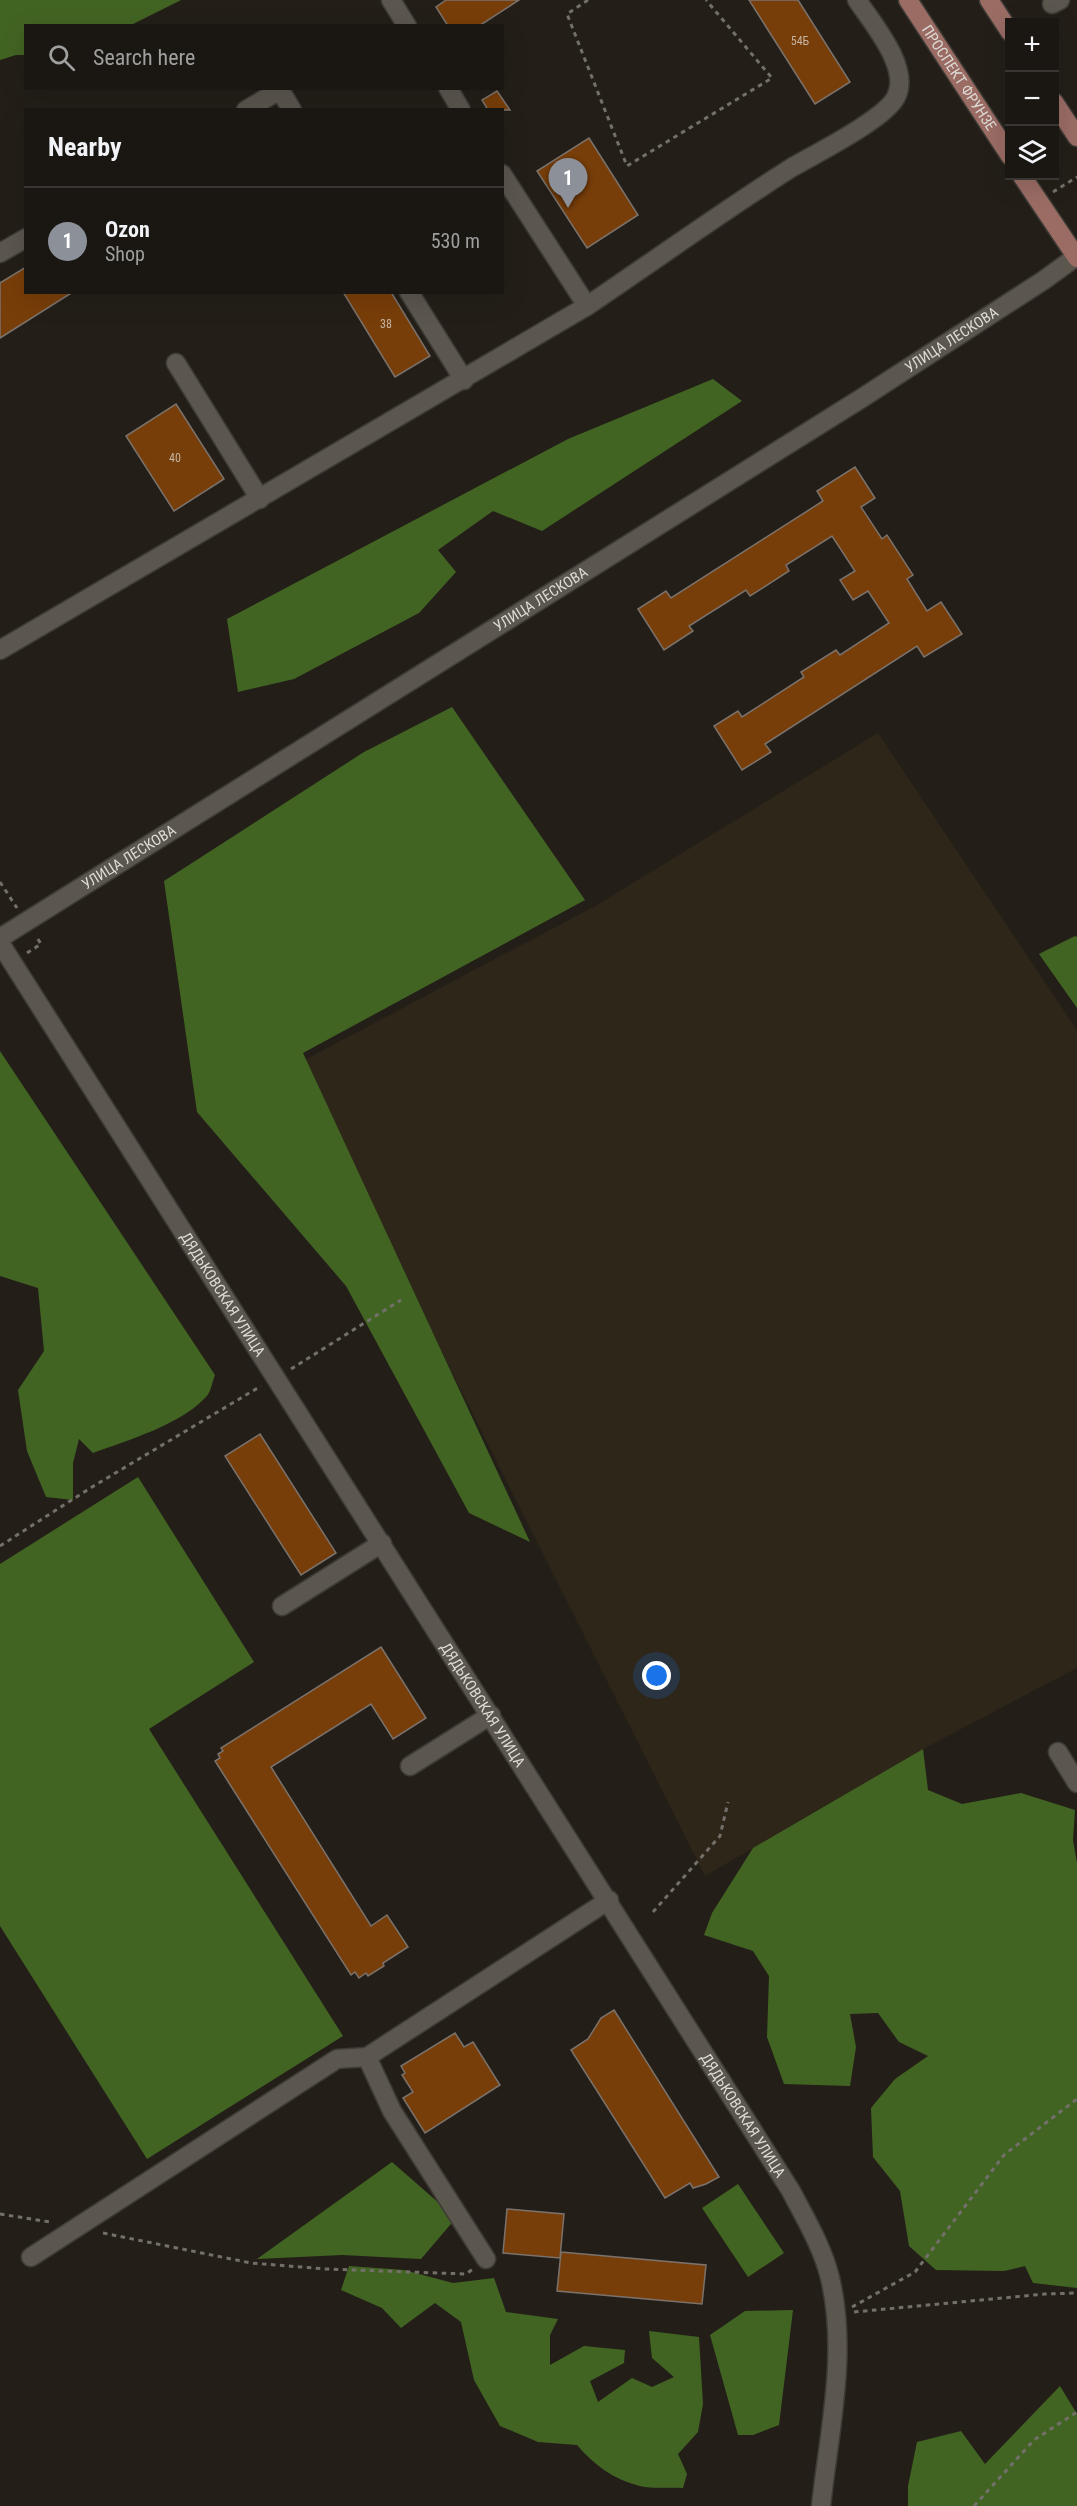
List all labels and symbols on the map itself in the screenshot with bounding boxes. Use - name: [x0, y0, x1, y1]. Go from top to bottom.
- street label: ПРОСПЕКТ ФРУНЗЕ: [918, 22, 1000, 134]
- house number: 54Б: [791, 34, 810, 48]
- pin: 1: [548, 158, 588, 208]
- street label: УЛИЦА ЛЕСКОВА: [902, 303, 1002, 377]
- house number: 38: [380, 317, 392, 331]
- house number: 40: [169, 451, 181, 465]
- street label: УЛИЦА ЛЕСКОВА: [490, 563, 591, 635]
- street label: УЛИЦА ЛЕСКОВА: [78, 821, 179, 893]
- street label: ДЯДЬКОВСКАЯ УЛИЦА: [177, 1229, 269, 1360]
- street label: ДЯДЬКОВСКАЯ УЛИЦА: [437, 1639, 529, 1771]
- your location: [642, 1661, 671, 1690]
- street label: ДЯДЬКОВСКАЯ УЛИЦА: [697, 2050, 789, 2181]

